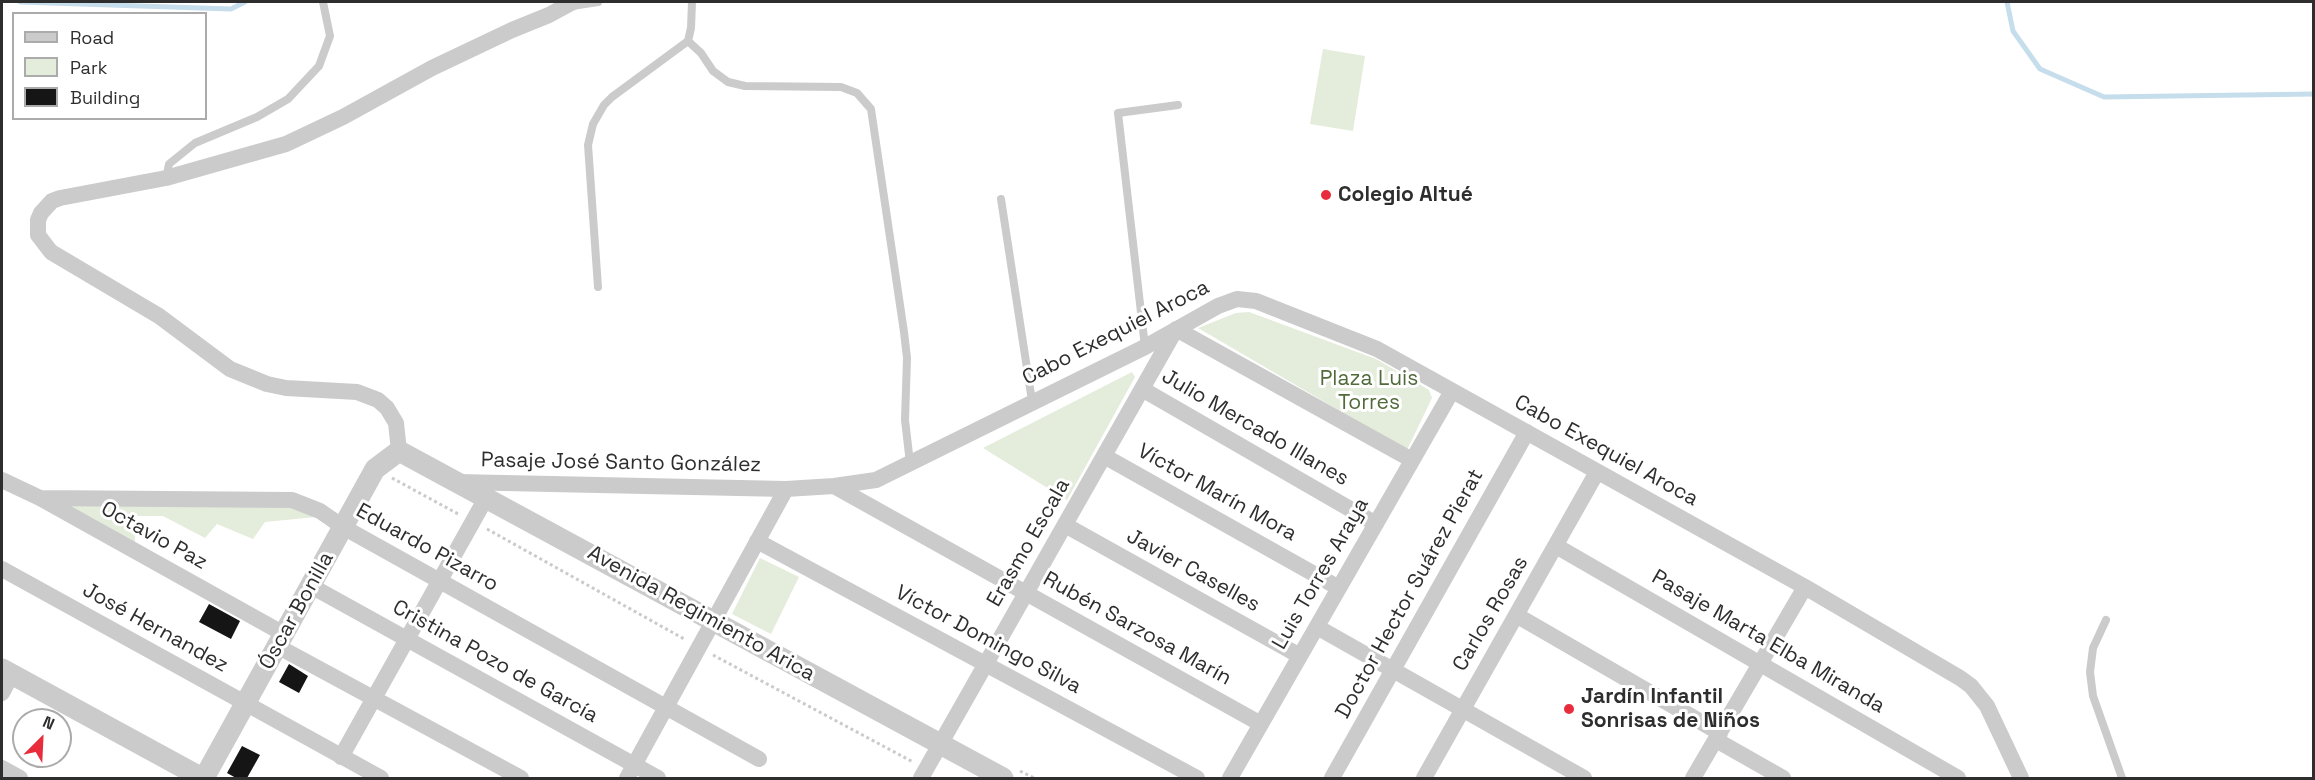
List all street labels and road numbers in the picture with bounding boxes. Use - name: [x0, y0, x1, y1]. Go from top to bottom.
- street label: Cabo Exequiel Aroca: [1018, 275, 1214, 391]
- street label: Julio Mercado Illanes: [1157, 364, 1353, 492]
- street label: Cabo Exequiel Aroca: [1510, 390, 1702, 512]
- street label: Víctor Marín Mora: [1133, 439, 1301, 547]
- street label: Pasaje José Santo González: [481, 448, 761, 478]
- street label: Doctor Hector Suárez Pierat: [1331, 465, 1489, 723]
- street label: Erasmo Escala: [982, 475, 1076, 611]
- street label: Luis Torres Araya: [1267, 494, 1375, 654]
- street label: Octavio Paz: [96, 496, 212, 576]
- street label: Eduardo Pizarro: [351, 498, 503, 598]
- street label: Javier Caselles: [1122, 524, 1264, 618]
- street label: Avenida Regimiento Arica: [583, 541, 819, 687]
- street label: Óscar Bonilla: [254, 548, 340, 674]
- street label: Carlos Rosas: [1448, 552, 1534, 676]
- street label: Pasaje Marta Elba Miranda: [1647, 565, 1889, 719]
- street label: Rubén Sarzosa Marín: [1038, 567, 1236, 691]
- street label: José Hernandez: [78, 578, 232, 678]
- street label: Víctor Domingo Silva: [891, 580, 1085, 700]
- street label: Cristina Pozo de García: [388, 595, 602, 729]

